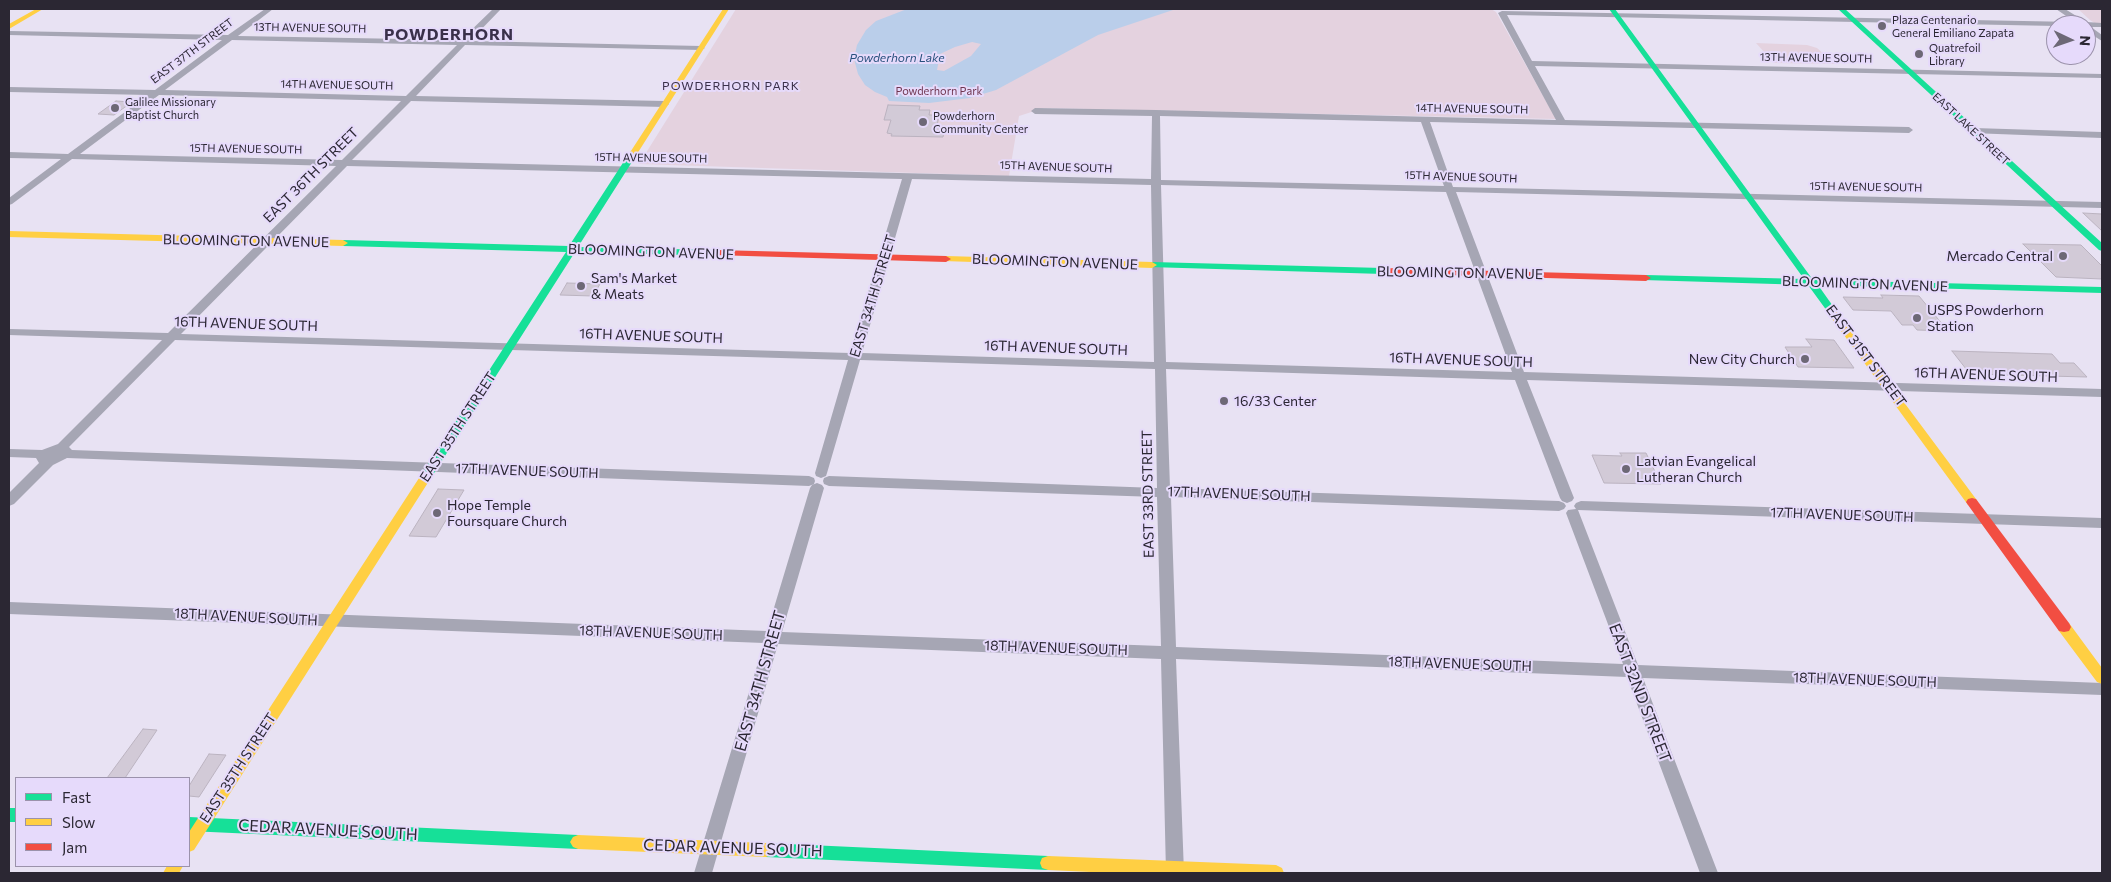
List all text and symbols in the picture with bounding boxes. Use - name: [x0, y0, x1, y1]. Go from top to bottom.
- place label: Plaza Centenario General Emiliano Zapata: [1892, 13, 2014, 39]
- north arrow: [2046, 15, 2096, 65]
- street label: EAST 37TH STREET: [148, 16, 236, 86]
- street label: 13TH AVENUE SOUTH: [254, 20, 366, 36]
- marker: Plaza Centenario General Emiliano Zapata: [1876, 20, 1888, 32]
- district label: POWDERHORN: [383, 25, 515, 45]
- text: N: [2077, 35, 2094, 46]
- place label: Quatrefoil Library: [1929, 41, 1981, 67]
- marker: Quatrefoil Library: [1913, 48, 1925, 60]
- street label: 13TH AVENUE SOUTH: [1760, 50, 1872, 66]
- water label: Powderhorn Lake: [849, 51, 945, 65]
- street label: 14TH AVENUE SOUTH: [280, 77, 394, 93]
- district label: POWDERHORN PARK: [660, 79, 802, 93]
- park label: Powderhorn Park: [896, 84, 982, 98]
- street label: EAST LAKE STREET: [1930, 90, 2012, 168]
- place label: Galilee Missionary Baptist Church: [125, 95, 216, 121]
- street label: 14TH AVENUE SOUTH: [1415, 101, 1529, 117]
- marker: Galilee Missionary Baptist Church: [109, 102, 121, 114]
- place label: Powderhorn Community Center: [933, 109, 1028, 135]
- marker: Powderhorn Community Center: [917, 116, 929, 128]
- street label: EAST 36TH STREET: [260, 124, 362, 226]
- street label: 15TH AVENUE SOUTH: [190, 141, 302, 157]
- street label: 15TH AVENUE SOUTH: [595, 150, 707, 166]
- street label: 15TH AVENUE SOUTH: [999, 158, 1113, 176]
- street label: 15TH AVENUE SOUTH: [1404, 168, 1518, 186]
- street label: 15TH AVENUE SOUTH: [1810, 179, 1922, 195]
- street label: BLOOMINGTON AVENUE: [163, 231, 329, 251]
- street label: EAST 34TH STREET: [846, 233, 900, 359]
- street label: BLOOMINGTON AVENUE: [568, 241, 734, 263]
- place label: Mercado Central: [1946, 248, 2053, 264]
- marker: Mercado Central: [2057, 250, 2069, 262]
- street label: BLOOMINGTON AVENUE: [972, 251, 1138, 273]
- street label: BLOOMINGTON AVENUE: [1377, 263, 1543, 283]
- place label: Sam's Market & Meats: [591, 270, 677, 302]
- street label: BLOOMINGTON AVENUE: [1782, 273, 1948, 295]
- marker: Sam's Market & Meats: [575, 280, 587, 292]
- street label: EAST 31ST STREET: [1822, 302, 1910, 410]
- place label: USPS Powderhorn Station: [1927, 302, 2044, 334]
- marker: USPS Powderhorn Station: [1911, 312, 1923, 324]
- street label: 16TH AVENUE SOUTH: [174, 313, 318, 335]
- street label: 16TH AVENUE SOUTH: [579, 325, 723, 347]
- street label: 16TH AVENUE SOUTH: [984, 337, 1128, 359]
- street label: 16TH AVENUE SOUTH: [1389, 349, 1533, 371]
- place label: New City Church: [1689, 351, 1795, 367]
- marker: New City Church: [1799, 353, 1811, 365]
- street label: 16TH AVENUE SOUTH: [1914, 364, 2058, 386]
- street label: EAST 35TH STREET: [416, 369, 500, 485]
- place label: 16/33 Center: [1234, 393, 1317, 409]
- marker: 16/33 Center: [1218, 395, 1230, 407]
- street label: EAST 33RD STREET: [1138, 430, 1158, 558]
- place label: Latvian Evangelical Lutheran Church: [1636, 453, 1756, 486]
- street label: 17TH AVENUE SOUTH: [455, 460, 599, 482]
- marker: Latvian Evangelical Lutheran Church: [1620, 463, 1632, 475]
- street label: 17TH AVENUE SOUTH: [1167, 483, 1311, 505]
- place label: Hope Temple Foursquare Church: [447, 497, 567, 530]
- street label: 17TH AVENUE SOUTH: [1770, 504, 1914, 526]
- marker: Hope Temple Foursquare Church: [431, 507, 443, 519]
- street label: 18TH AVENUE SOUTH: [174, 605, 318, 629]
- street label: EAST 34TH STREET: [731, 608, 789, 754]
- street label: EAST 32ND STREET: [1605, 621, 1675, 765]
- street label: 18TH AVENUE SOUTH: [579, 622, 723, 644]
- street label: 18TH AVENUE SOUTH: [984, 637, 1128, 659]
- street label: 18TH AVENUE SOUTH: [1388, 653, 1532, 675]
- street label: 18TH AVENUE SOUTH: [1793, 669, 1937, 691]
- street label: EAST 35TH STREET: [196, 710, 280, 826]
- legend: [15, 777, 190, 867]
- text: Fast: [62, 788, 91, 806]
- text: Slow: [62, 813, 95, 831]
- street label: CEDAR AVENUE SOUTH: [238, 816, 418, 844]
- street label: CEDAR AVENUE SOUTH: [643, 835, 823, 861]
- text: Jam: [62, 838, 87, 856]

